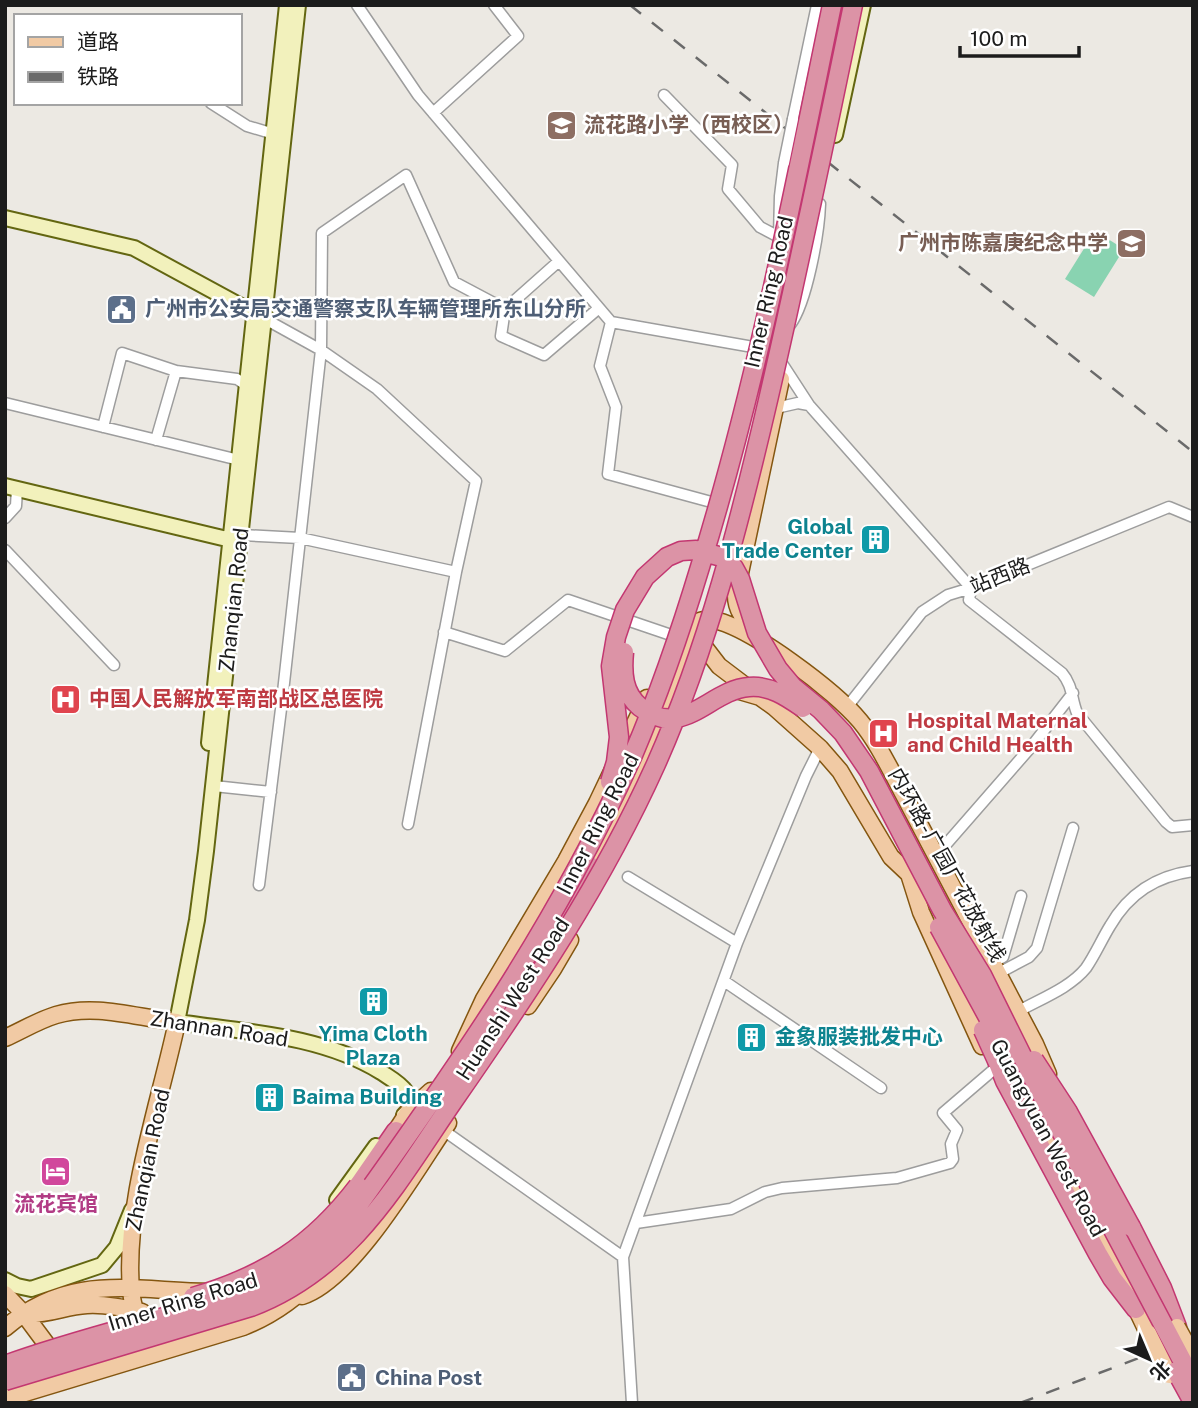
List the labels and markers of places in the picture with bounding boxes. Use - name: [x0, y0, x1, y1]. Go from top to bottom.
- school or university icon: 流花路小学（西校区）: [544, 108, 578, 142]
- place label: 流花路小学（西校区）: [584, 112, 794, 137]
- school or university icon: 广州市陈嘉庚纪念中学: [1114, 226, 1148, 260]
- place label: 广州市陈嘉庚纪念中学: [898, 230, 1108, 255]
- public building icon: 广州市公安局交通警察支队车辆管理所东山分所: [105, 292, 139, 326]
- place label: 广州市公安局交通警察支队车辆管理所东山分所: [145, 296, 586, 321]
- place label: Global Trade Center: [722, 514, 853, 563]
- building icon: Global Trade Center: [859, 522, 893, 556]
- hospital icon: 中国人民解放军南部战区总医院: [49, 682, 83, 716]
- place label: 中国人民解放军南部战区总医院: [89, 686, 383, 711]
- place label: Hospital Maternal and Child Health: [907, 708, 1088, 757]
- hospital icon: Hospital Maternal and Child Health: [867, 716, 901, 750]
- building icon: Yima Cloth Plaza: [356, 985, 390, 1019]
- building icon: 金象服装批发中心: [735, 1020, 769, 1054]
- place label: Yima Cloth Plaza: [318, 1021, 428, 1070]
- place label: 金象服装批发中心: [775, 1024, 943, 1049]
- building icon: Baima Building: [252, 1080, 286, 1114]
- place label: Baima Building: [292, 1084, 442, 1109]
- hotel icon: 流花宾馆: [39, 1155, 73, 1189]
- place label: 流花宾馆: [14, 1191, 98, 1216]
- public building icon: China Post: [335, 1361, 369, 1395]
- place label: China Post: [375, 1365, 482, 1390]

